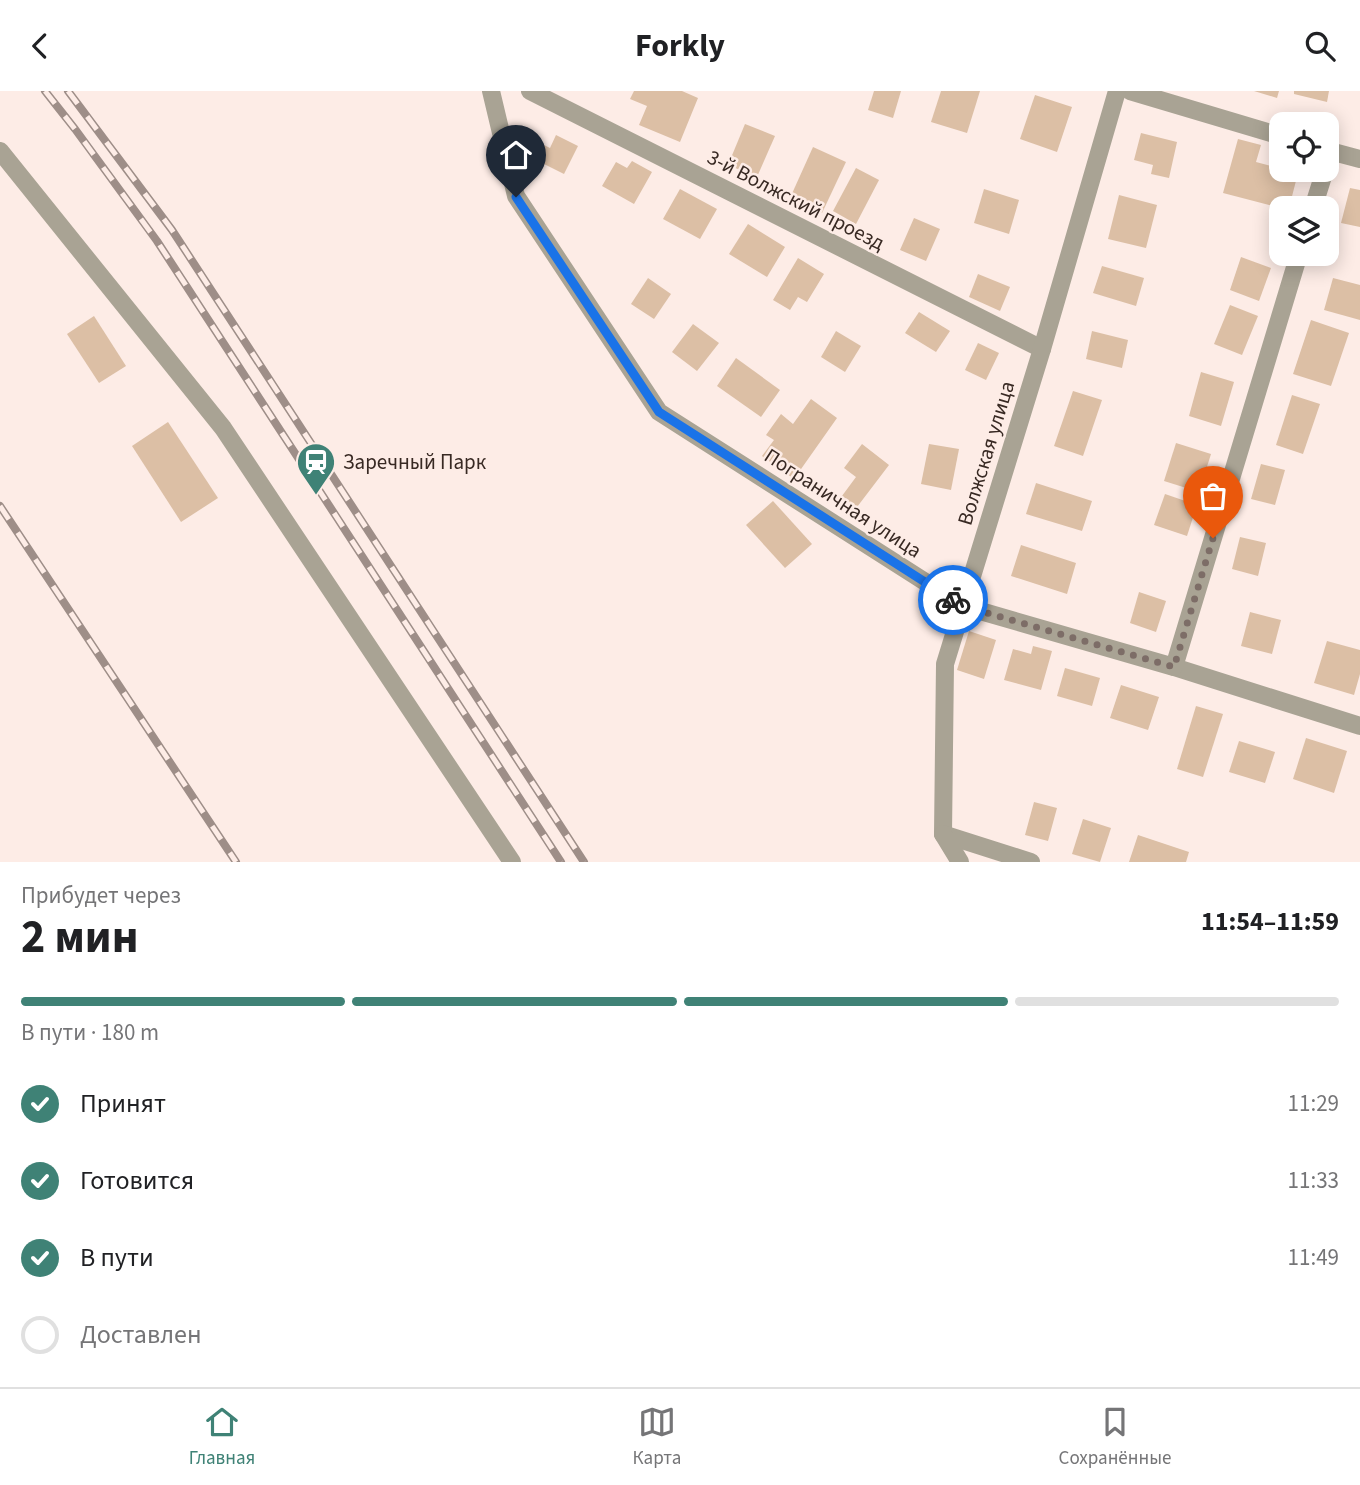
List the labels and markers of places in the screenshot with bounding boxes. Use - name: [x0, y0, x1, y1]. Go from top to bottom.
- pin: [486, 125, 546, 197]
- station icon: Заречный Парк: [295, 441, 337, 496]
- place label: Заречный Парк: [343, 447, 487, 477]
- pin: [1183, 466, 1243, 538]

